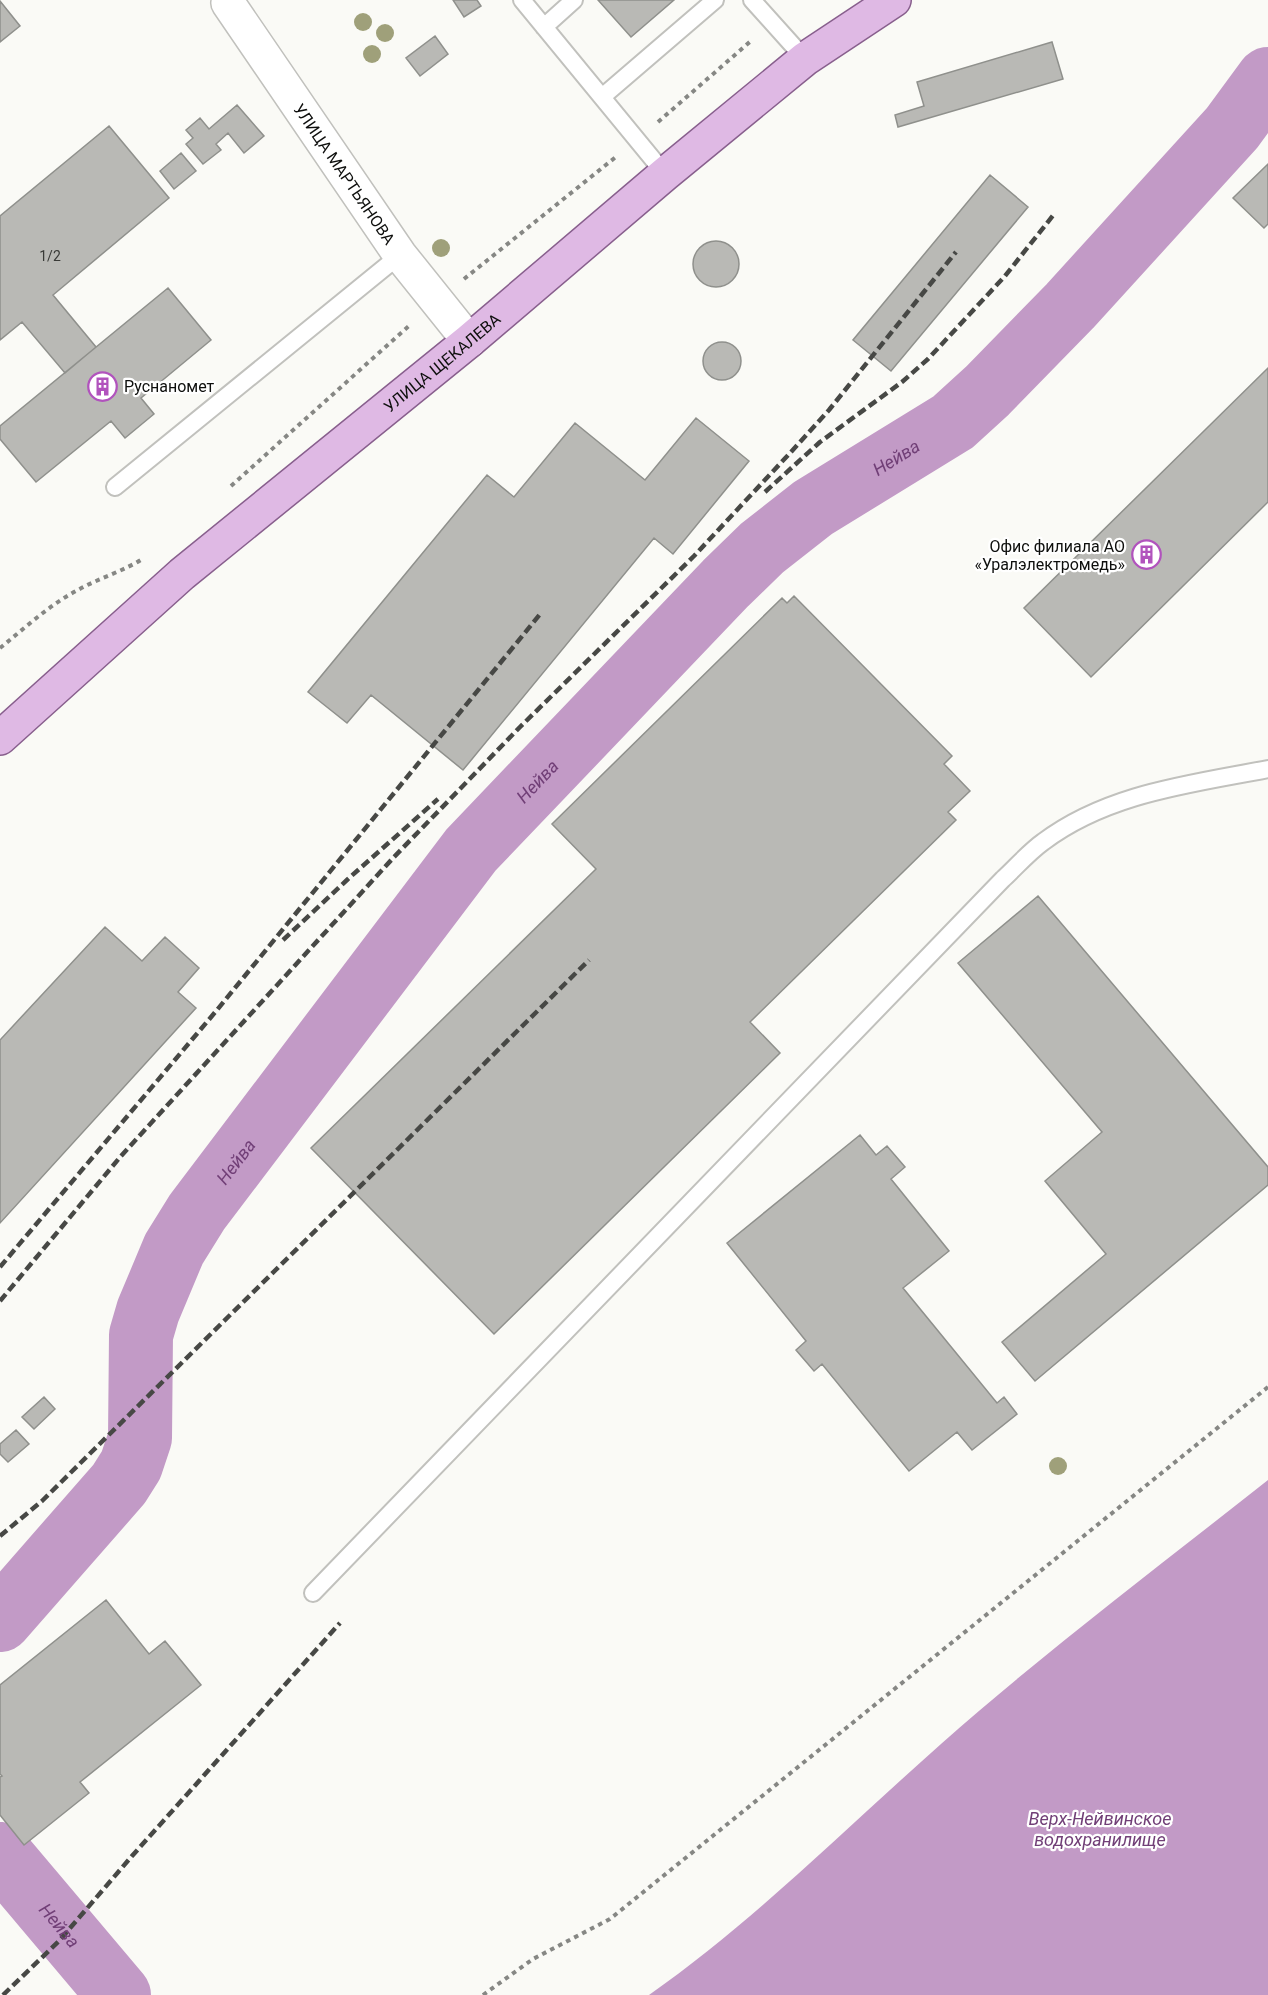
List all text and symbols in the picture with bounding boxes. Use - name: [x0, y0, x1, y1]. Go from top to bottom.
- street label: УЛИЦА МАРТЬЯНОВА: [290, 100, 400, 248]
- house number: 1/2: [39, 248, 61, 264]
- street label: УЛИЦА ЩЕКАЛЕВА: [380, 309, 504, 416]
- building icon: Руснаномет: [87, 370, 119, 402]
- place label: Руснаномет: [124, 377, 215, 396]
- water label: Нейва: [869, 435, 923, 479]
- place label: Офис филиала АО «Уралэлектромедь»: [974, 537, 1125, 574]
- building icon: Офис филиала АО «Уралэлектромедь»: [1130, 539, 1162, 571]
- water label: Нейва: [512, 755, 562, 807]
- water label: Нейва: [211, 1135, 259, 1188]
- water label: Верх-Нейвинское водохранилище: [1029, 1808, 1171, 1850]
- water label: Нейва: [35, 1899, 85, 1951]

